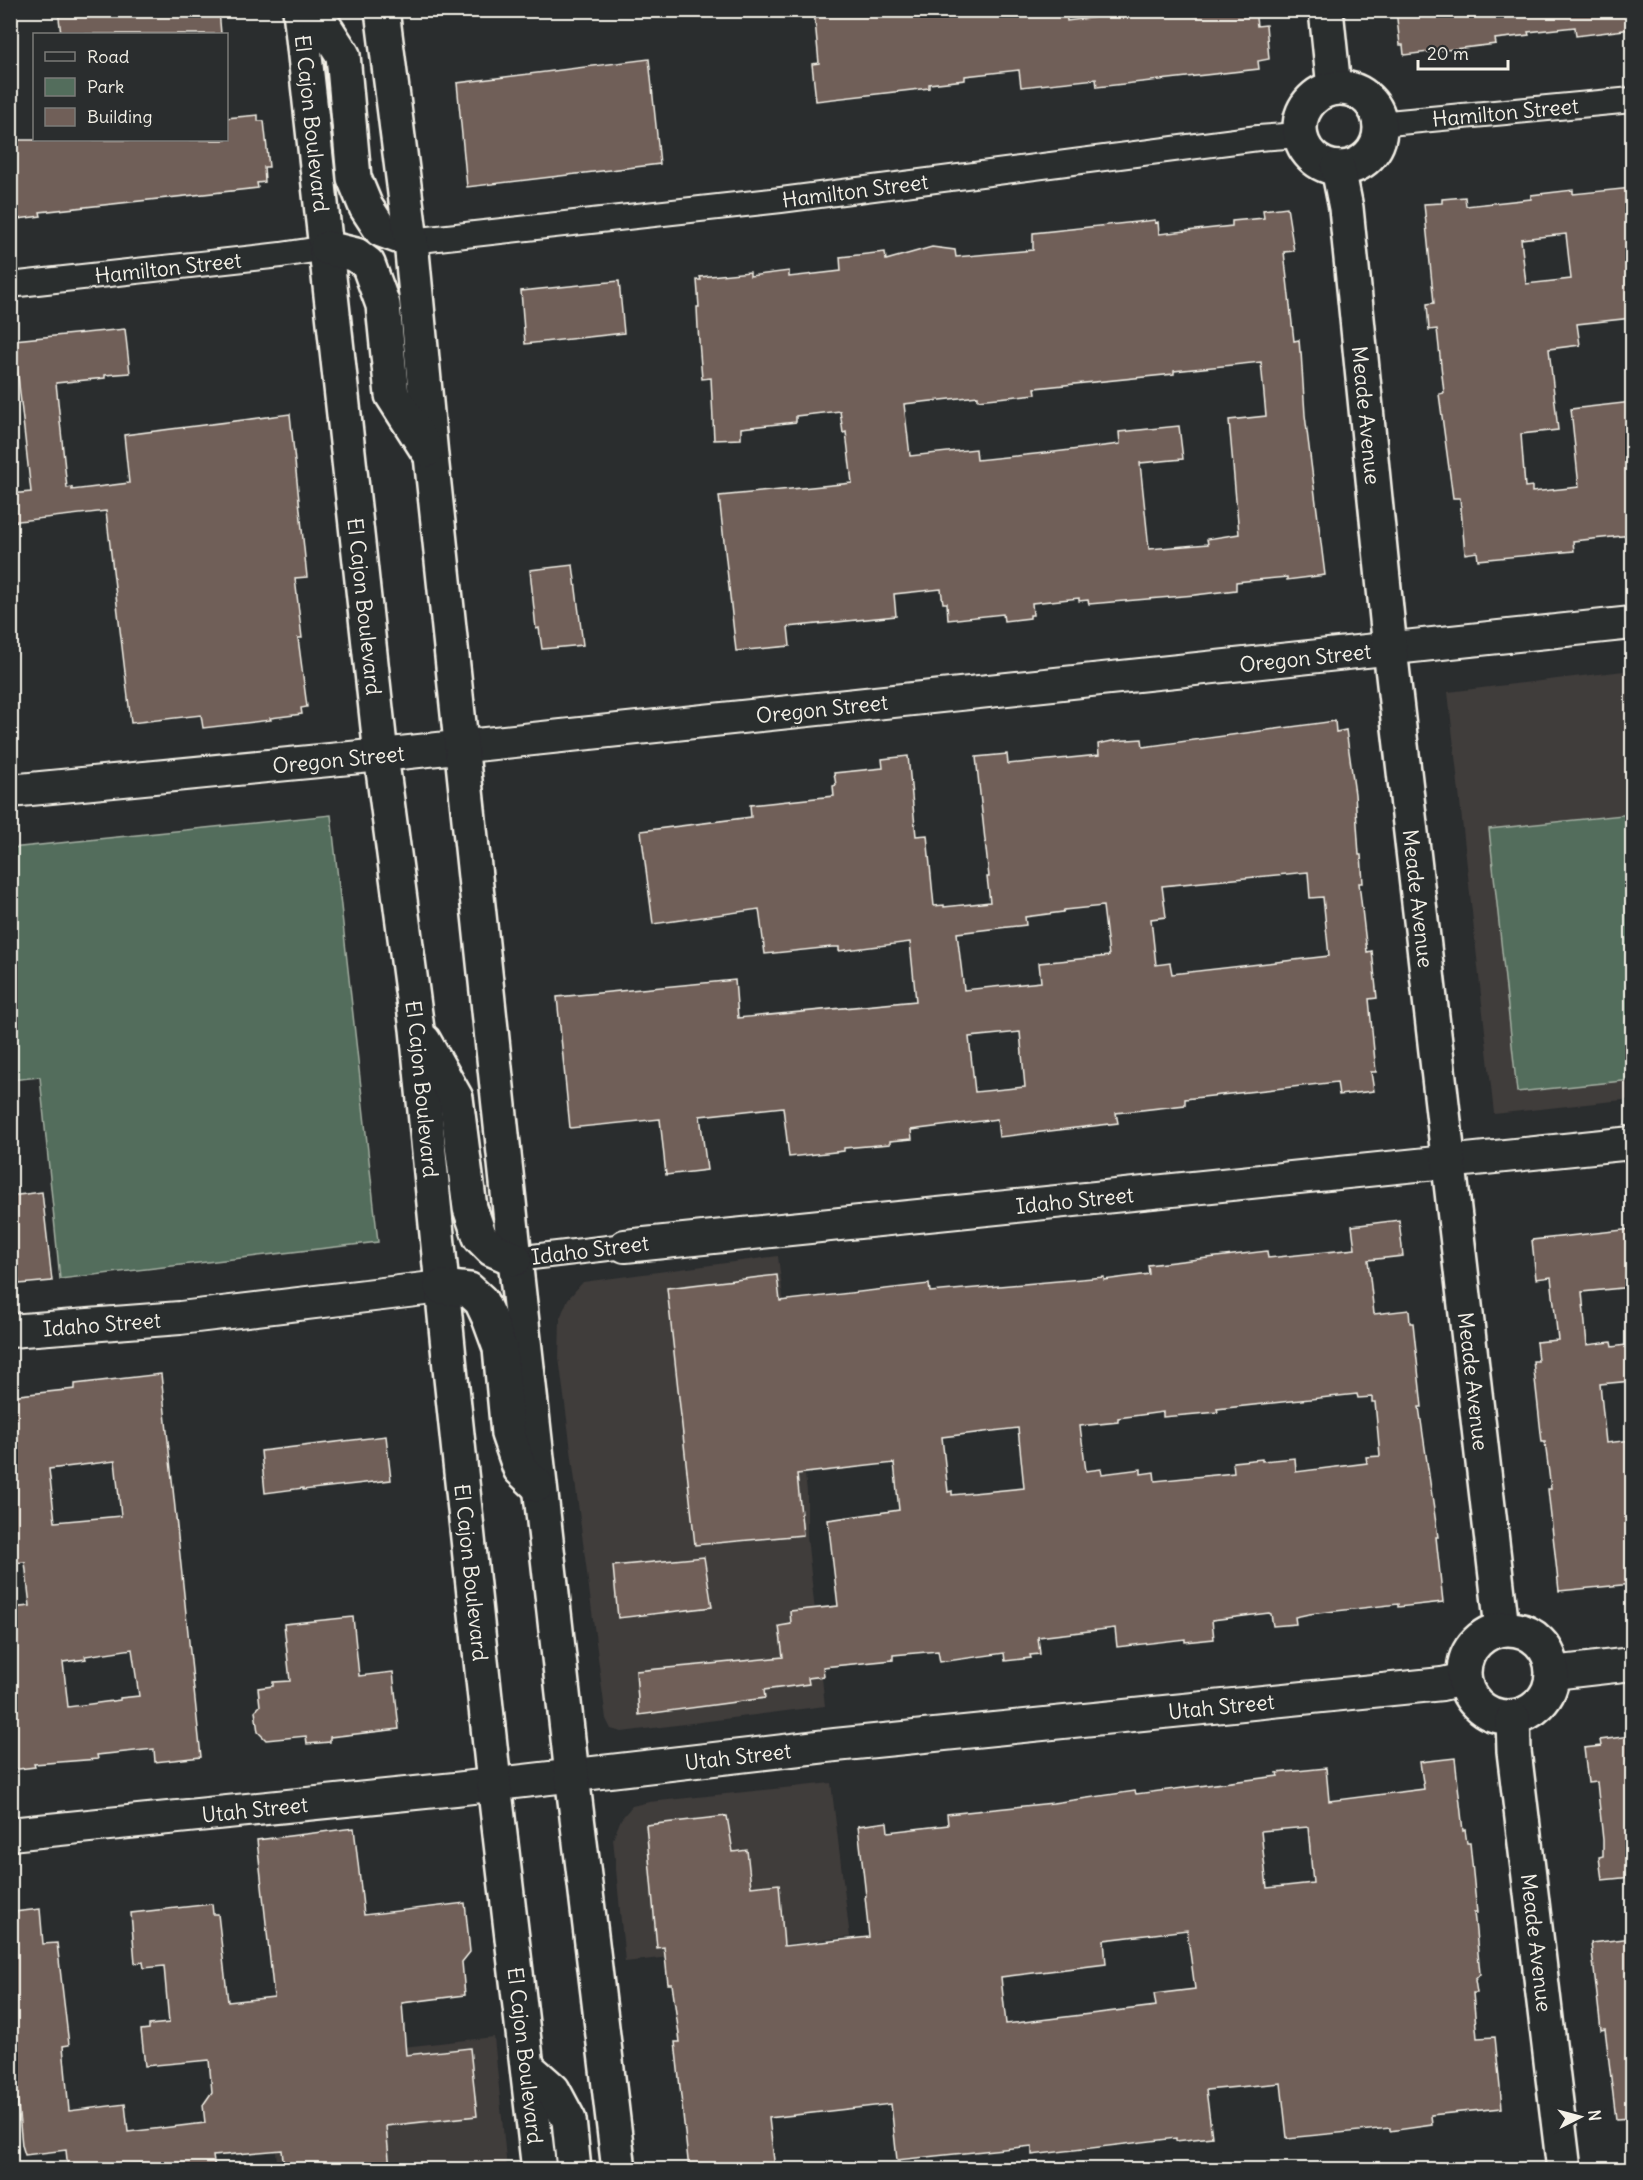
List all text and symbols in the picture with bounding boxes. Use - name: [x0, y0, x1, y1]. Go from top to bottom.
- legend: [33, 33, 228, 141]
- street label: El Cajon Boulevard: [289, 33, 335, 213]
- scale bar: [1418, 33, 1508, 71]
- text: 20 m: [1427, 42, 1469, 65]
- text: Road: [87, 45, 130, 68]
- text: Park: [87, 75, 124, 98]
- street label: Hamilton Street: [1431, 92, 1580, 132]
- text: Building: [87, 105, 152, 128]
- street label: Hamilton Street: [780, 167, 930, 213]
- street label: Hamilton Street: [93, 246, 243, 289]
- street label: Meade Avenue: [1346, 345, 1387, 486]
- street label: El Cajon Boulevard: [342, 517, 388, 696]
- street label: Oregon Street: [1238, 637, 1372, 678]
- street label: Oregon Street: [755, 688, 889, 729]
- street label: Oregon Street: [271, 739, 406, 779]
- street label: Meade Avenue: [1397, 828, 1440, 969]
- street label: El Cajon Boulevard: [400, 999, 445, 1179]
- street label: Idaho Street: [1015, 1181, 1135, 1219]
- street label: Idaho Street: [530, 1229, 650, 1271]
- street label: Idaho Street: [42, 1306, 162, 1342]
- street label: Meade Avenue: [1452, 1311, 1495, 1452]
- street label: El Cajon Boulevard: [449, 1483, 494, 1662]
- street label: Utah Street: [1167, 1687, 1276, 1725]
- street label: Utah Street: [683, 1737, 792, 1776]
- street label: Utah Street: [200, 1790, 309, 1828]
- street label: Meade Avenue: [1515, 1872, 1559, 2013]
- street label: El Cajon Boulevard: [502, 1965, 549, 2146]
- north arrow: [1550, 2087, 1610, 2147]
- text: N: [1584, 2109, 1605, 2122]

